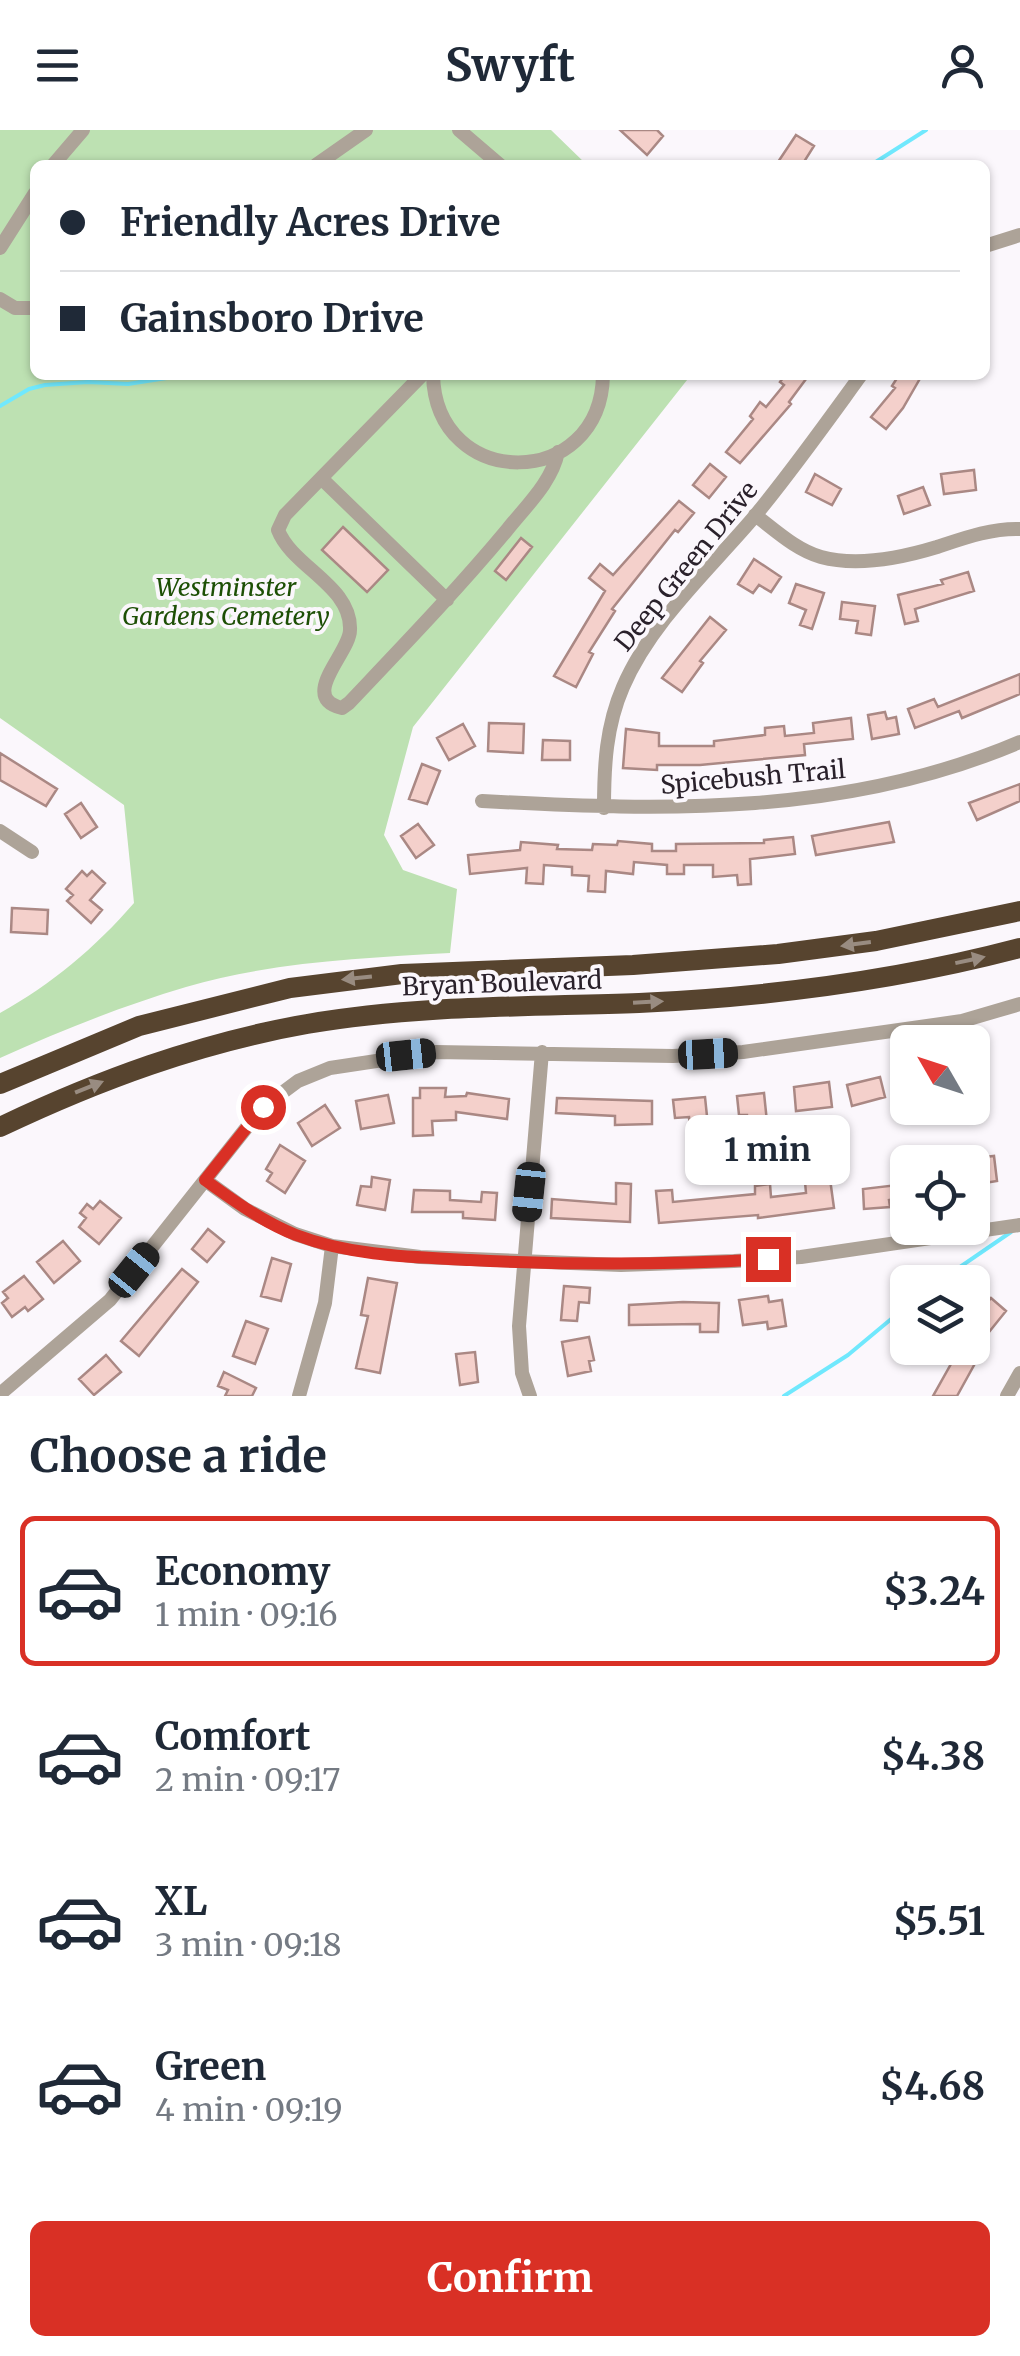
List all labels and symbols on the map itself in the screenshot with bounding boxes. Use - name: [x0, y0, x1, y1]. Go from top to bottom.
- street label: Deep Green Drive: [608, 475, 764, 657]
- park label: Westminster Gardens Cemetery: [122, 571, 330, 632]
- street label: Spicebush Trail: [659, 753, 847, 801]
- one-way arrow: [840, 936, 871, 952]
- one-way arrow: [955, 952, 986, 967]
- street label: Bryan Boulevard: [401, 964, 603, 1002]
- one-way arrow: [341, 970, 373, 986]
- one-way arrow: [633, 994, 665, 1010]
- north arrow: [890, 1025, 990, 1125]
- car: [375, 1037, 437, 1073]
- car: [677, 1037, 739, 1071]
- one-way arrow: [74, 1078, 104, 1094]
- route start: [241, 1085, 286, 1130]
- callout: 1 min: [686, 1114, 850, 1184]
- car: [511, 1161, 547, 1223]
- car: [103, 1237, 165, 1303]
- route end: [746, 1237, 791, 1282]

